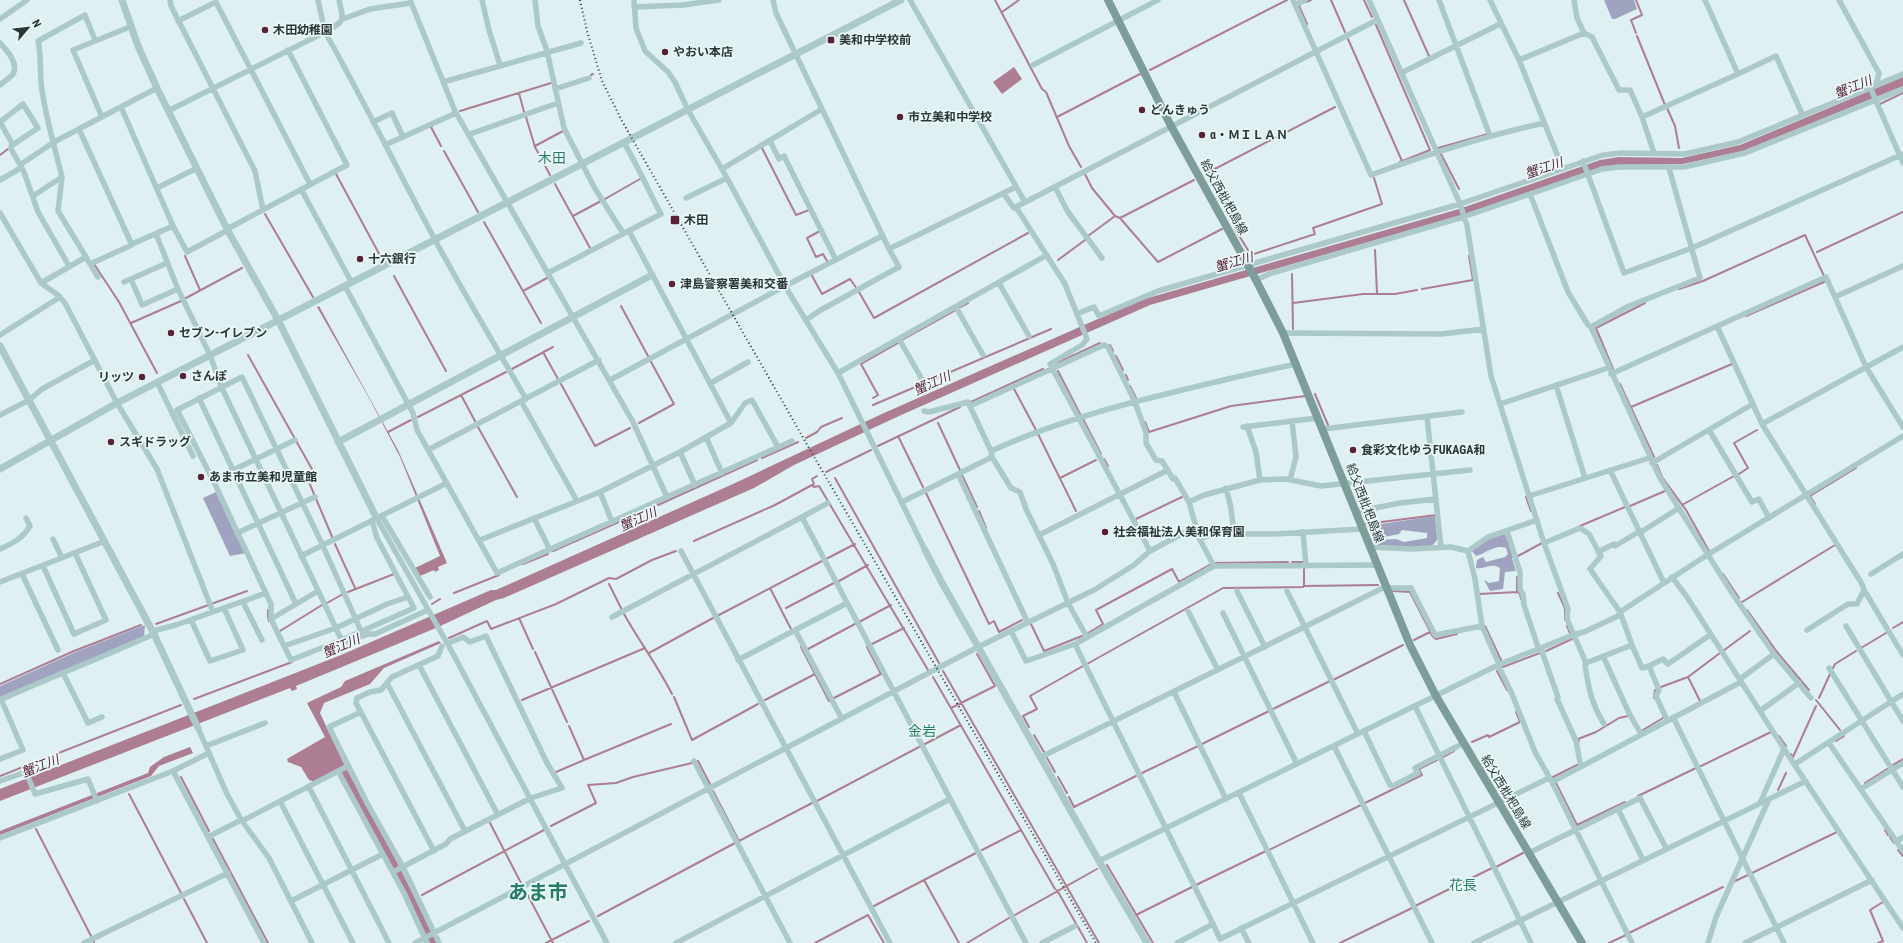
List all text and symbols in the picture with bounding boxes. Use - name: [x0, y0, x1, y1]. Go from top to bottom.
- north arrow: [8, 8, 48, 48]
- text: N: [29, 18, 44, 30]
- place label: 木田幼稚園: [273, 23, 333, 37]
- marker: 木田幼稚園: [260, 25, 270, 35]
- place label: 美和中学校前: [839, 33, 911, 47]
- marker: 美和中学校前: [826, 35, 836, 45]
- place label: やおい本店: [673, 45, 733, 59]
- marker: やおい本店: [660, 47, 670, 57]
- water label: 蟹江川: [1832, 72, 1876, 101]
- place label: どんきゅう: [1150, 103, 1210, 117]
- marker: どんきゅう: [1137, 105, 1147, 115]
- place label: 市立美和中学校: [908, 110, 992, 124]
- marker: 市立美和中学校: [895, 112, 905, 122]
- place label: α・ＭＩＬＡＮ: [1210, 128, 1288, 142]
- marker: α・ＭＩＬＡＮ: [1197, 130, 1207, 140]
- district label: 木田: [538, 150, 566, 166]
- water label: 蟹江川: [1523, 154, 1567, 181]
- street label: 給父西枇杷島線: [1198, 157, 1250, 237]
- place label: 木田: [684, 213, 708, 227]
- marker: 木田: [669, 214, 681, 226]
- water label: 蟹江川: [1213, 249, 1257, 275]
- place label: 十六銀行: [368, 252, 416, 266]
- marker: 十六銀行: [355, 254, 365, 264]
- place label: 津島警察署美和交番: [680, 277, 789, 291]
- marker: 津島警察署美和交番: [667, 279, 677, 289]
- place label: セブン-イレブン: [179, 326, 267, 340]
- marker: セブン-イレブン: [166, 328, 176, 338]
- water label: 蟹江川: [911, 367, 955, 398]
- place label: さんぽ: [191, 369, 227, 383]
- place label: リッツ: [98, 370, 134, 384]
- marker: さんぽ: [178, 371, 188, 381]
- marker: リッツ: [137, 372, 147, 382]
- place label: スギドラッグ: [119, 435, 191, 449]
- marker: スギドラッグ: [106, 437, 116, 447]
- place label: 食彩文化ゆうFUKAGA和: [1361, 443, 1485, 457]
- marker: 食彩文化ゆうFUKAGA和: [1348, 445, 1358, 455]
- street label: 給父西枇杷島線: [1343, 461, 1387, 545]
- place label: あま市立美和児童館: [209, 470, 317, 484]
- marker: あま市立美和児童館: [196, 472, 206, 482]
- water label: 蟹江川: [617, 503, 661, 534]
- place label: 社会福祉法人美和保育園: [1113, 525, 1245, 539]
- marker: 社会福祉法人美和保育園: [1100, 527, 1110, 537]
- water label: 蟹江川: [320, 631, 364, 661]
- district label: 金岩: [908, 723, 936, 739]
- water label: 蟹江川: [19, 751, 63, 780]
- street label: 給父西枇杷島線: [1478, 752, 1534, 832]
- district label: 花長: [1449, 877, 1477, 893]
- district label: あま市: [508, 880, 568, 904]

